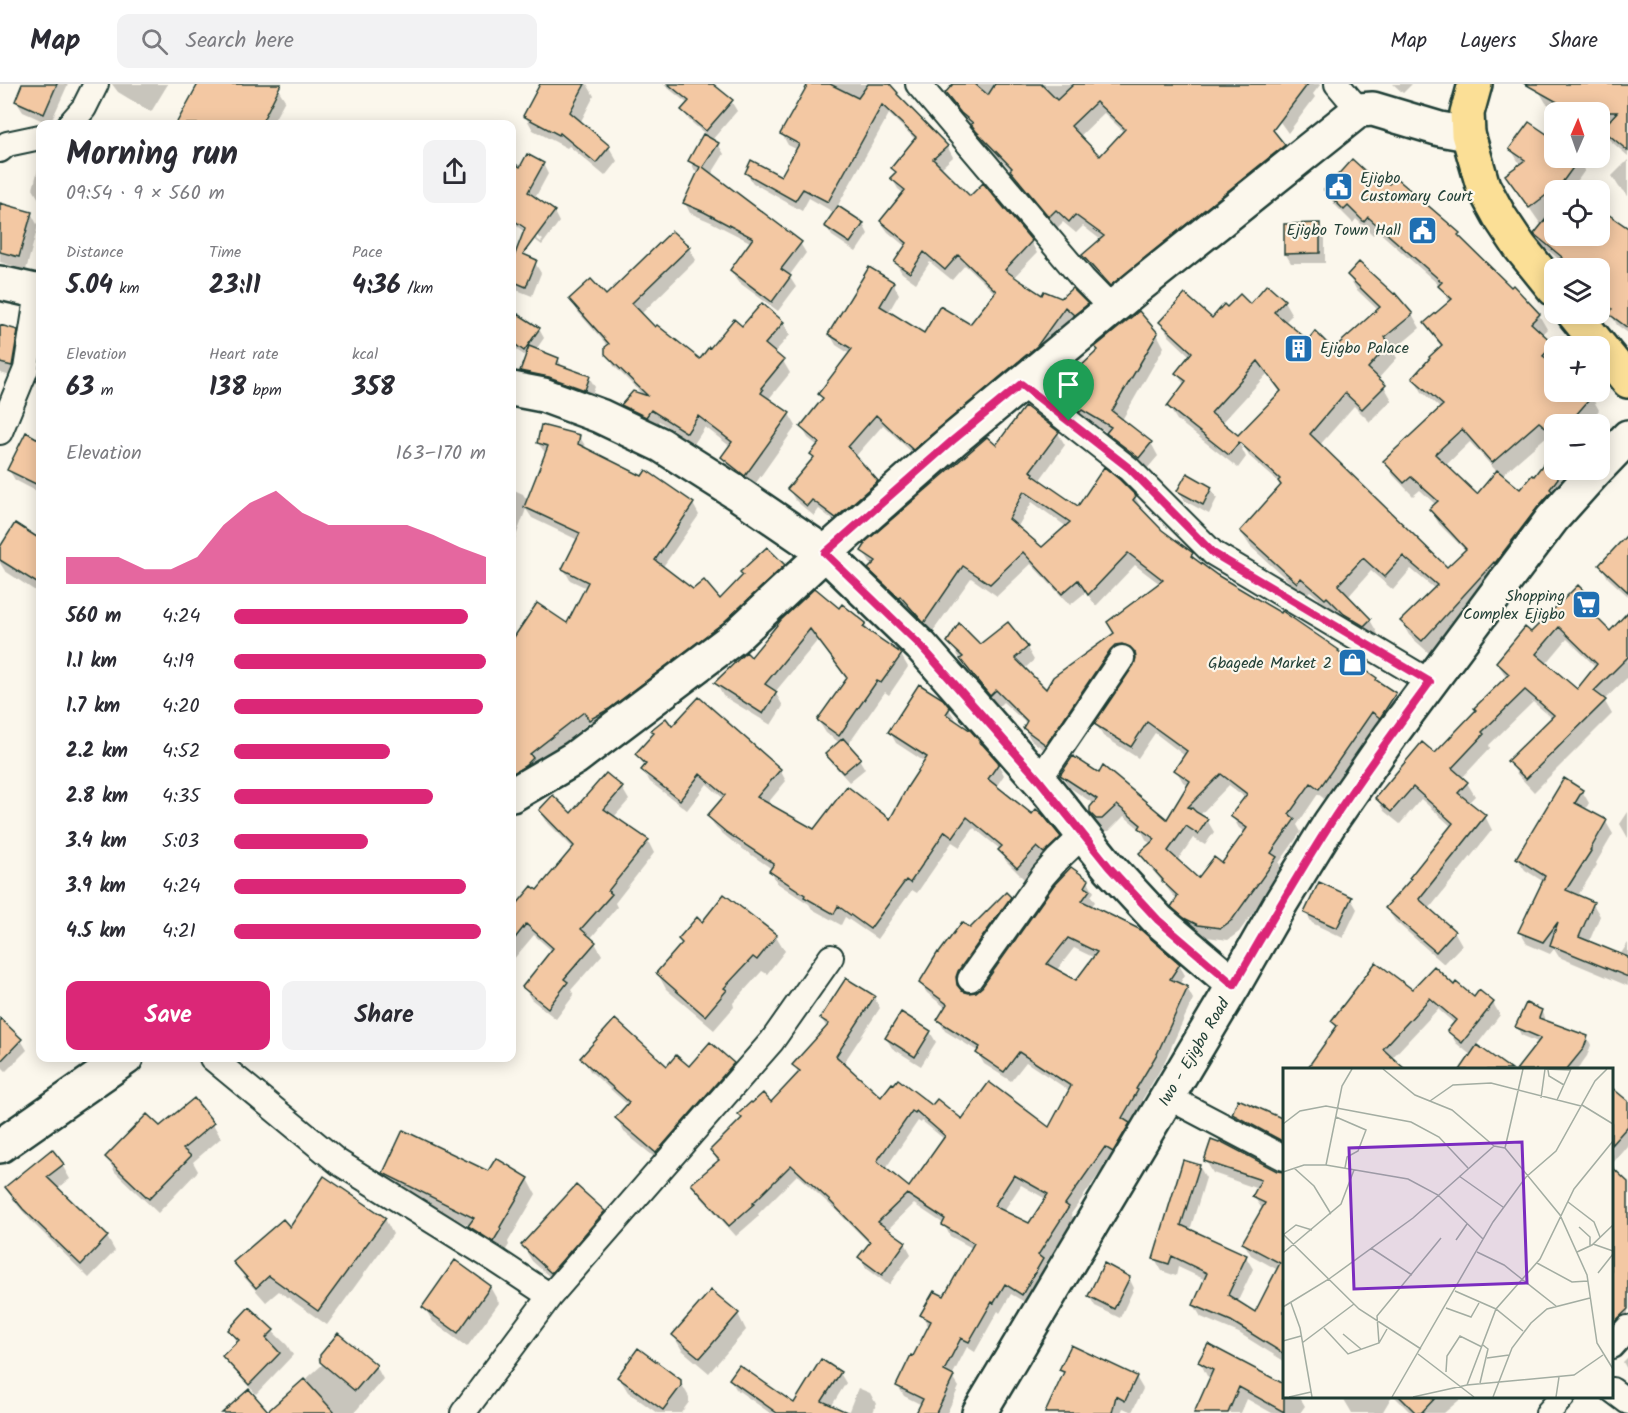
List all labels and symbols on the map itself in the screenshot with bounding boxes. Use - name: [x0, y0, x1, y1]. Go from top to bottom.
- north arrow: [1544, 102, 1610, 168]
- place label: Ejigbo Customary Court: [1360, 166, 1474, 209]
- public building icon: Ejigbo Customary Court: [1323, 171, 1355, 203]
- public building icon: Ejigbo Town Hall: [1406, 214, 1438, 246]
- place label: Ejigbo Town Hall: [1287, 218, 1401, 243]
- building icon: Ejigbo Palace: [1283, 332, 1315, 364]
- place label: Ejigbo Palace: [1320, 336, 1409, 361]
- pin: [1043, 359, 1094, 421]
- place label: Shopping Complex Ejigbo: [1463, 584, 1565, 627]
- supermarket icon: Shopping Complex Ejigbo: [1570, 589, 1602, 621]
- shop icon: Gbagede Market 2: [1337, 647, 1369, 679]
- place label: Gbagede Market 2: [1208, 651, 1332, 676]
- street label: Iwo - Ejigbo Road: [1152, 992, 1237, 1111]
- inset map: [1283, 1068, 1613, 1398]

